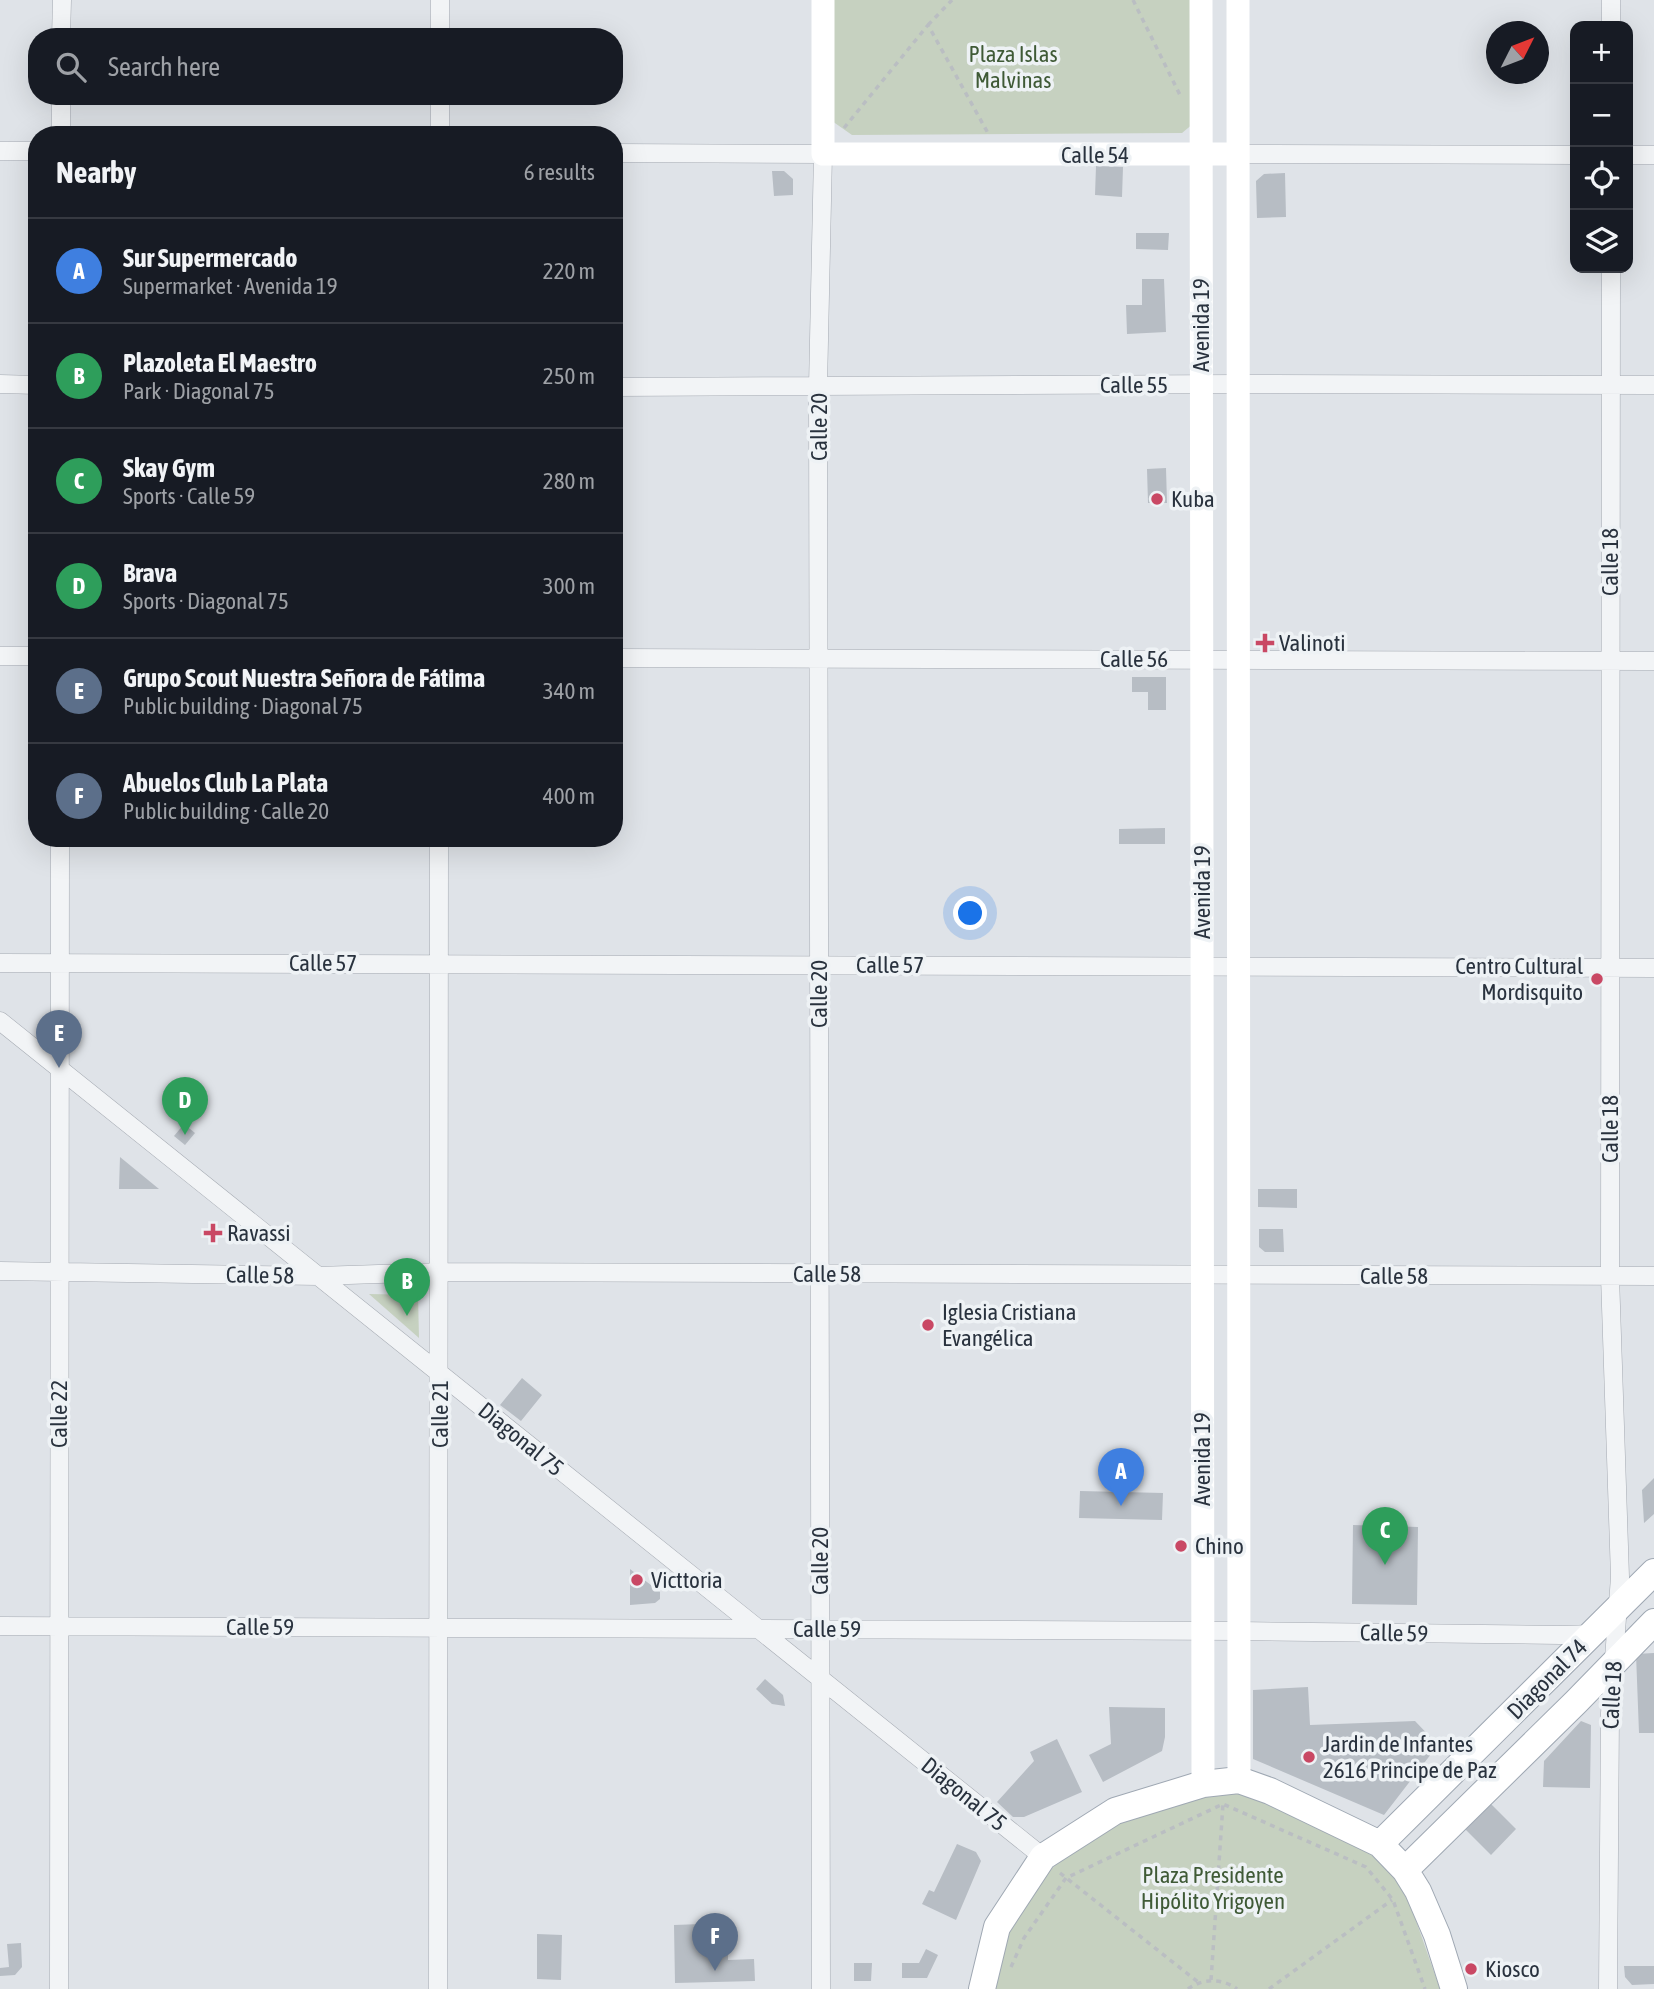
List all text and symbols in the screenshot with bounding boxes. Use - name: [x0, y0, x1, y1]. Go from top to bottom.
- north arrow: [1486, 21, 1549, 84]
- map controls: [1570, 21, 1633, 273]
- button: +: [1570, 21, 1633, 84]
- search box: [28, 28, 623, 105]
- park label: Plaza Islas Malvinas: [968, 41, 1058, 93]
- icon: search: [52, 48, 90, 86]
- text: Search here: [108, 52, 220, 82]
- button: −: [1570, 84, 1633, 147]
- street label: Calle 54: [1061, 142, 1129, 168]
- button: locate: [1570, 147, 1633, 210]
- text: Nearby: [56, 155, 136, 189]
- text: 6 results: [524, 159, 595, 185]
- button: layers: [1570, 210, 1633, 273]
- text: Sur Supermercado: [123, 243, 297, 273]
- text: A: [73, 258, 85, 284]
- text: 220 m: [543, 258, 595, 284]
- text: Supermarket · Avenida 19: [123, 273, 338, 299]
- street label: Avenida 19: [1188, 278, 1214, 372]
- text: Plazoleta El Maestro: [123, 348, 317, 378]
- text: B: [74, 363, 84, 389]
- text: 250 m: [543, 363, 595, 389]
- street label: Calle 55: [1100, 372, 1168, 398]
- text: Park · Diagonal 75: [123, 378, 274, 404]
- street label: Calle 20: [806, 393, 832, 461]
- text: Skay Gym: [123, 453, 215, 483]
- text: C: [74, 468, 84, 494]
- text: 280 m: [543, 468, 595, 494]
- text: Sports · Calle 59: [123, 483, 255, 509]
- place label: Kuba: [1171, 486, 1215, 512]
- marker: Kuba: [1149, 491, 1165, 507]
- street label: Calle 18: [1597, 528, 1623, 596]
- text: Brava: [123, 558, 177, 588]
- text: D: [73, 573, 85, 599]
- text: 300 m: [543, 573, 595, 599]
- text: Sports · Diagonal 75: [123, 588, 289, 614]
- place label: Valinoti: [1279, 630, 1346, 656]
- marker: Valinoti: [1257, 635, 1273, 651]
- street label: Calle 56: [1100, 646, 1168, 672]
- text: Grupo Scout Nuestra Señora de Fátima: [123, 663, 485, 693]
- text: E: [74, 678, 84, 704]
- text: 340 m: [543, 678, 595, 704]
- text: Public building · Diagonal 75: [123, 693, 363, 719]
- text: Abuelos Club La Plata: [123, 768, 328, 798]
- text: F: [74, 783, 84, 809]
- text: 400 m: [543, 783, 595, 809]
- text: Public building · Calle 20: [123, 798, 329, 824]
- street label: Avenida 19: [1189, 845, 1215, 939]
- your location: [953, 896, 987, 930]
- street label: Calle 57: [289, 950, 357, 976]
- street label: Calle 57: [856, 952, 924, 978]
- place label: Centro Cultural Mordisquito: [1455, 953, 1583, 1005]
- street label: Calle 20: [806, 960, 832, 1028]
- marker: Centro Cultural Mordisquito: [1589, 971, 1605, 987]
- pin: E: [36, 1010, 82, 1068]
- pin: D: [162, 1077, 208, 1135]
- street label: Calle 18: [1597, 1095, 1623, 1163]
- place label: Ravassi: [227, 1220, 291, 1246]
- marker: Ravassi: [205, 1225, 221, 1241]
- pin: B: [384, 1258, 430, 1316]
- street label: Calle 58: [226, 1261, 294, 1289]
- street label: Calle 58: [793, 1261, 861, 1287]
- street label: Calle 58: [1360, 1263, 1428, 1289]
- place label: Iglesia Cristiana Evangélica: [942, 1299, 1076, 1351]
- marker: Iglesia Cristiana Evangélica: [920, 1317, 936, 1333]
- street label: Calle 22: [46, 1380, 72, 1448]
- street label: Calle 21: [427, 1380, 453, 1448]
- street label: Diagonal 75: [473, 1397, 569, 1481]
- street label: Avenida 19: [1189, 1412, 1215, 1506]
- pin: A: [1098, 1448, 1144, 1506]
- pin: C: [1362, 1507, 1408, 1565]
- street label: Calle 20: [807, 1527, 833, 1595]
- place label: Chino: [1195, 1533, 1244, 1559]
- marker: Chino: [1173, 1538, 1189, 1554]
- place label: Victtoria: [651, 1567, 723, 1593]
- marker: Victtoria: [629, 1572, 645, 1588]
- street label: Calle 59: [226, 1614, 294, 1640]
- street label: Calle 59: [793, 1616, 861, 1642]
- street label: Calle 59: [1360, 1619, 1428, 1647]
- street label: Diagonal 74: [1502, 1634, 1592, 1724]
- street label: Calle 18: [1597, 1660, 1627, 1730]
- place label: Jardin de Infantes 2616 Principe de Paz: [1323, 1731, 1496, 1783]
- marker: Jardin de Infantes 2616 Principe de Paz: [1301, 1749, 1317, 1765]
- street label: Diagonal 75: [916, 1752, 1012, 1836]
- park label: Plaza Presidente Hipólito Yrigoyen: [1141, 1862, 1285, 1914]
- pin: F: [692, 1913, 738, 1971]
- place label: Kiosco: [1485, 1956, 1540, 1982]
- marker: Kiosco: [1463, 1961, 1479, 1977]

